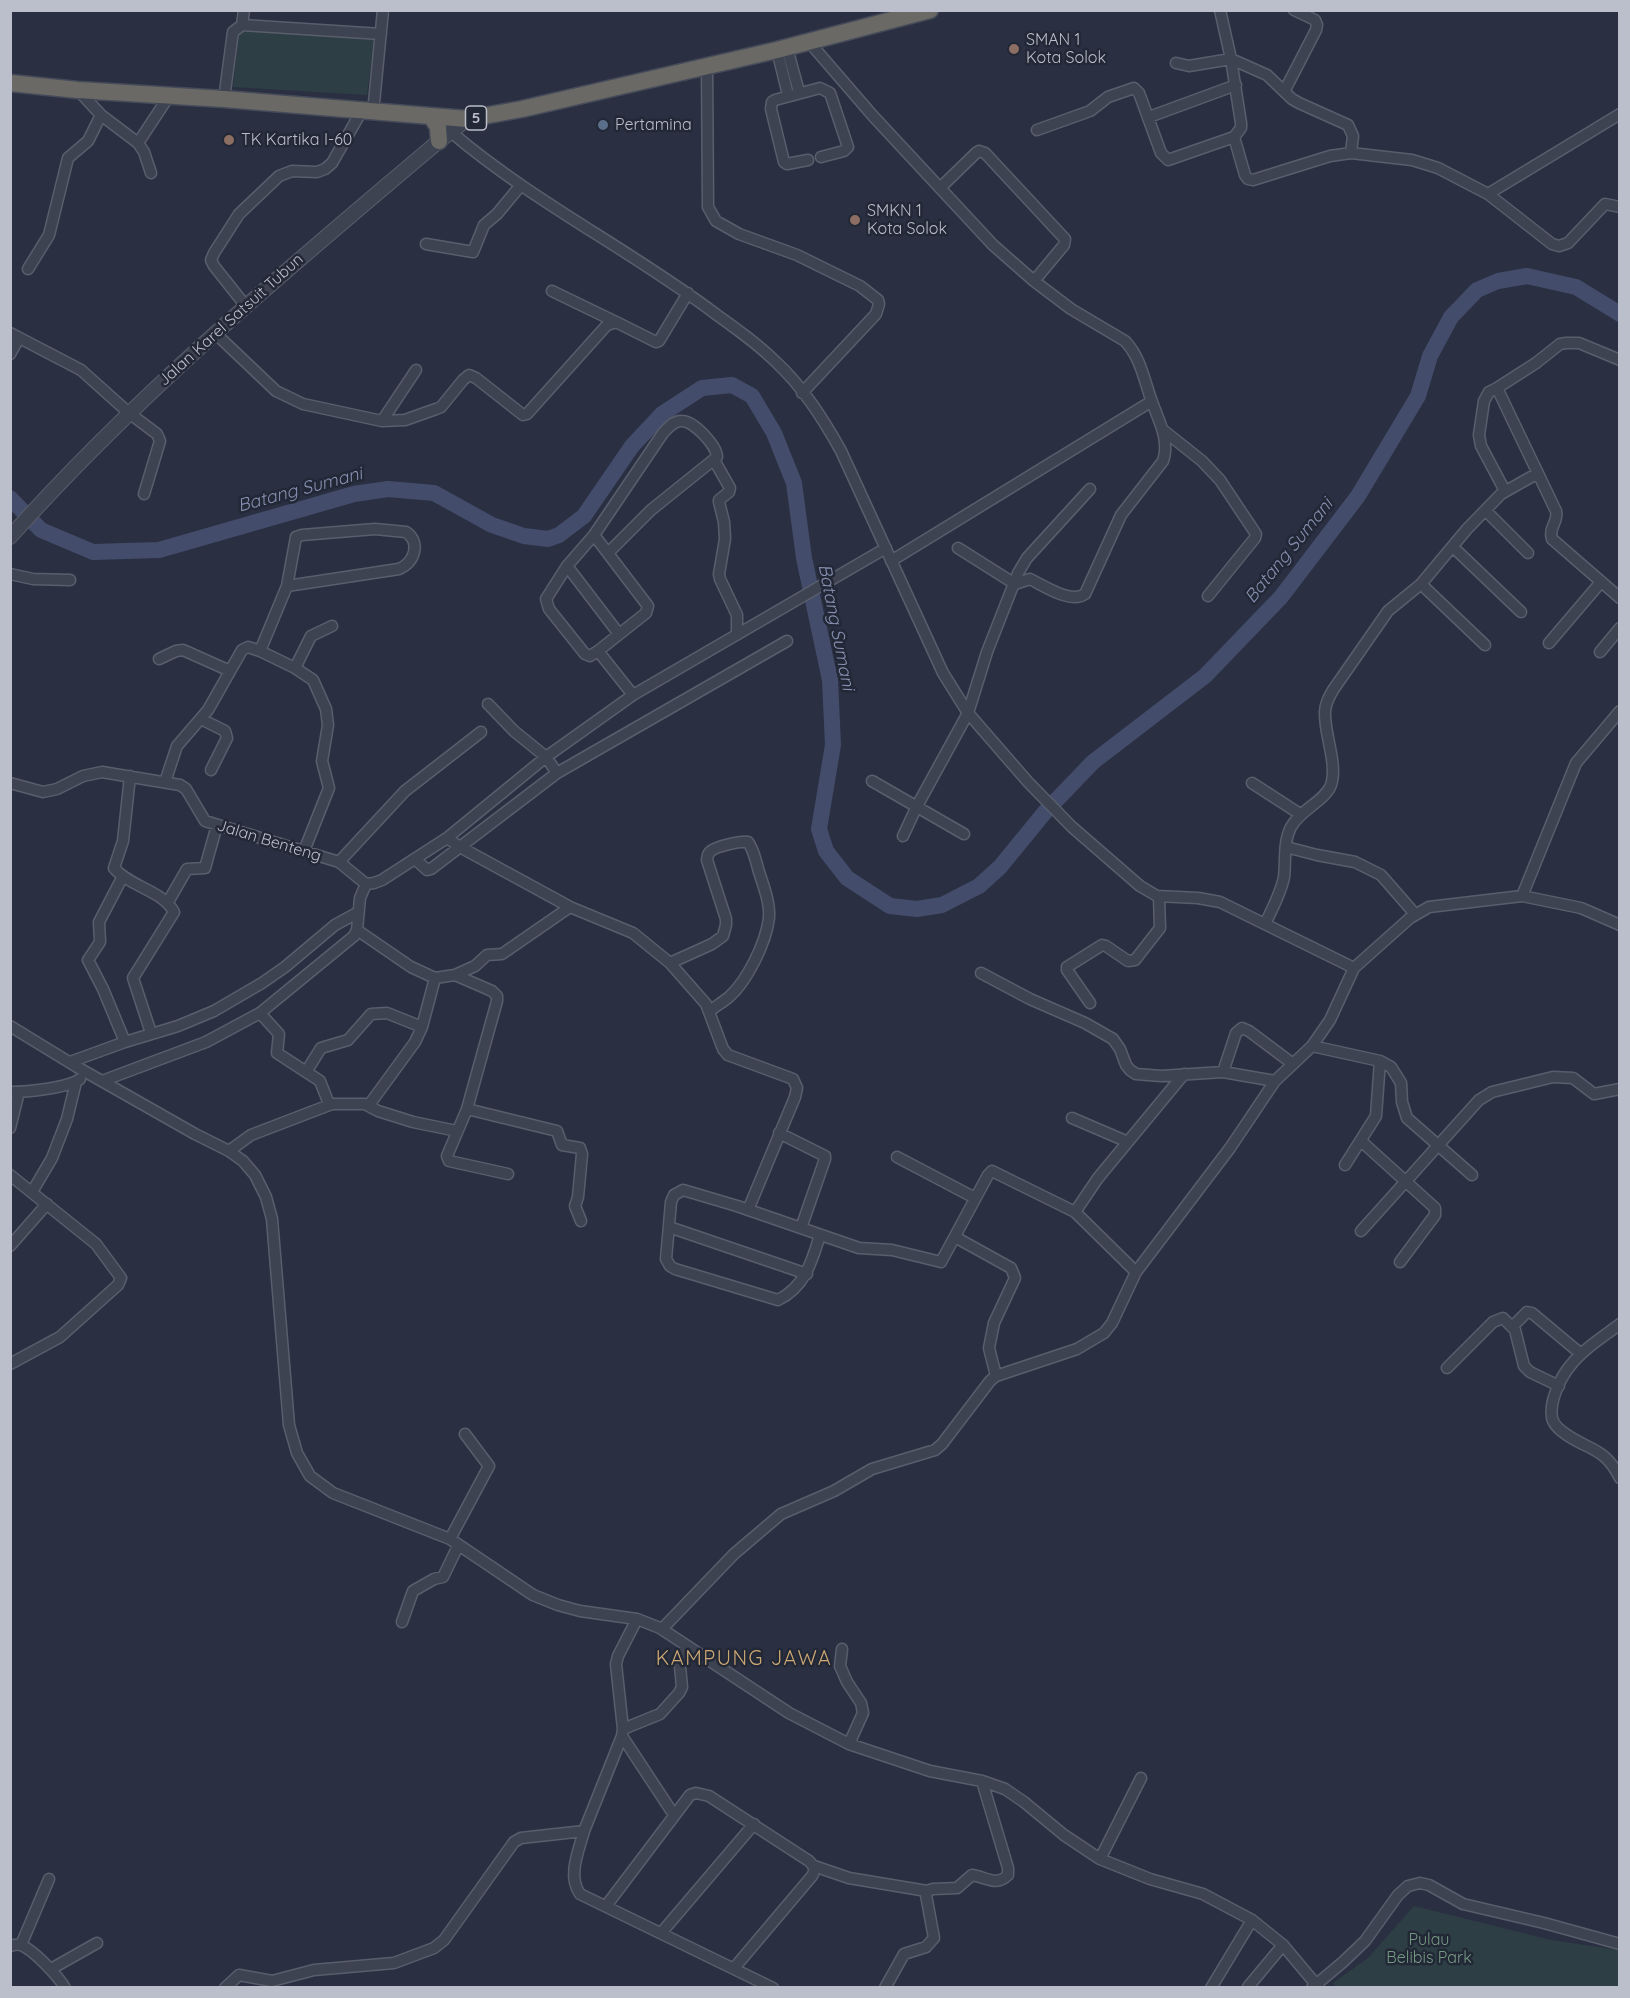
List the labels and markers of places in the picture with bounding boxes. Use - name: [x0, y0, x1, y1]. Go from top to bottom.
- place label: SMAN 1 Kota Solok: [1026, 30, 1106, 68]
- marker: SMAN 1 Kota Solok: [1007, 42, 1021, 56]
- place label: Pertamina: [615, 115, 692, 135]
- marker: Pertamina: [596, 118, 610, 132]
- place label: TK Kartika I-60: [241, 130, 352, 150]
- marker: TK Kartika I-60: [222, 133, 236, 147]
- place label: SMKN 1 Kota Solok: [867, 201, 947, 239]
- marker: SMKN 1 Kota Solok: [848, 213, 862, 227]

